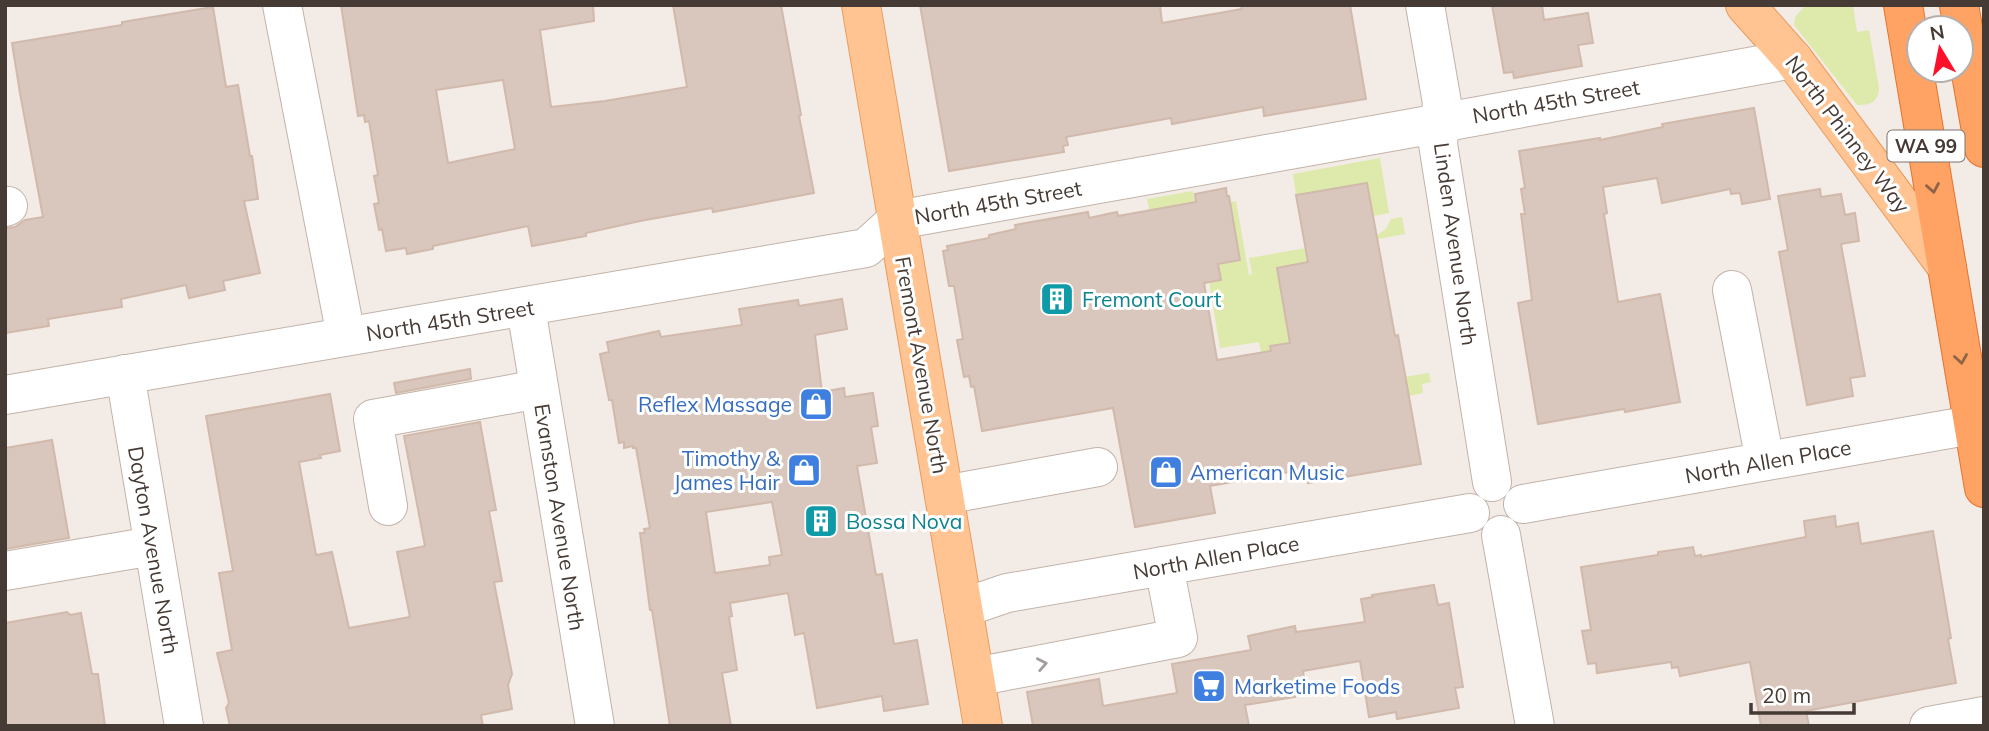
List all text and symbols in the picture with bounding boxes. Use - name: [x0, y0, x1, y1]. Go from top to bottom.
- north arrow: [1905, 14, 1975, 84]
- text: N: [1928, 19, 1946, 45]
- street label: North Phinney Way: [1780, 50, 1916, 218]
- street label: North 45th Street: [1470, 73, 1642, 129]
- road number: WA 99: [1888, 130, 1965, 162]
- street label: Linden Avenue North: [1429, 141, 1483, 347]
- street label: North 45th Street: [912, 174, 1084, 230]
- one-way arrow: [1925, 183, 1940, 194]
- street label: Fremont Avenue North: [890, 254, 954, 476]
- building icon: Fremont Court: [1038, 280, 1076, 318]
- place label: Fremont Court: [1082, 286, 1221, 312]
- street label: North 45th Street: [364, 294, 536, 346]
- one-way arrow: [1954, 353, 1969, 365]
- shop icon: Reflex Massage: [797, 385, 835, 423]
- place label: Reflex Massage: [638, 391, 792, 417]
- street label: Evanston Avenue North: [529, 402, 591, 632]
- street label: North Allen Place: [1683, 434, 1853, 488]
- street label: Dayton Avenue North: [123, 444, 185, 656]
- place label: Timothy & James Hair: [673, 445, 781, 495]
- shop icon: Timothy & James Hair: [785, 451, 823, 489]
- shop icon: American Music: [1147, 453, 1185, 491]
- place label: American Music: [1190, 459, 1345, 485]
- building icon: Bossa Nova: [802, 502, 840, 540]
- place label: Bossa Nova: [846, 508, 962, 534]
- street label: North Allen Place: [1131, 530, 1301, 584]
- one-way arrow: [1036, 657, 1048, 672]
- supermarket icon: Marketime Foods: [1190, 667, 1228, 705]
- scale bar: [1751, 672, 1854, 716]
- place label: Marketime Foods: [1234, 673, 1400, 699]
- text: 20 m: [1762, 682, 1811, 708]

